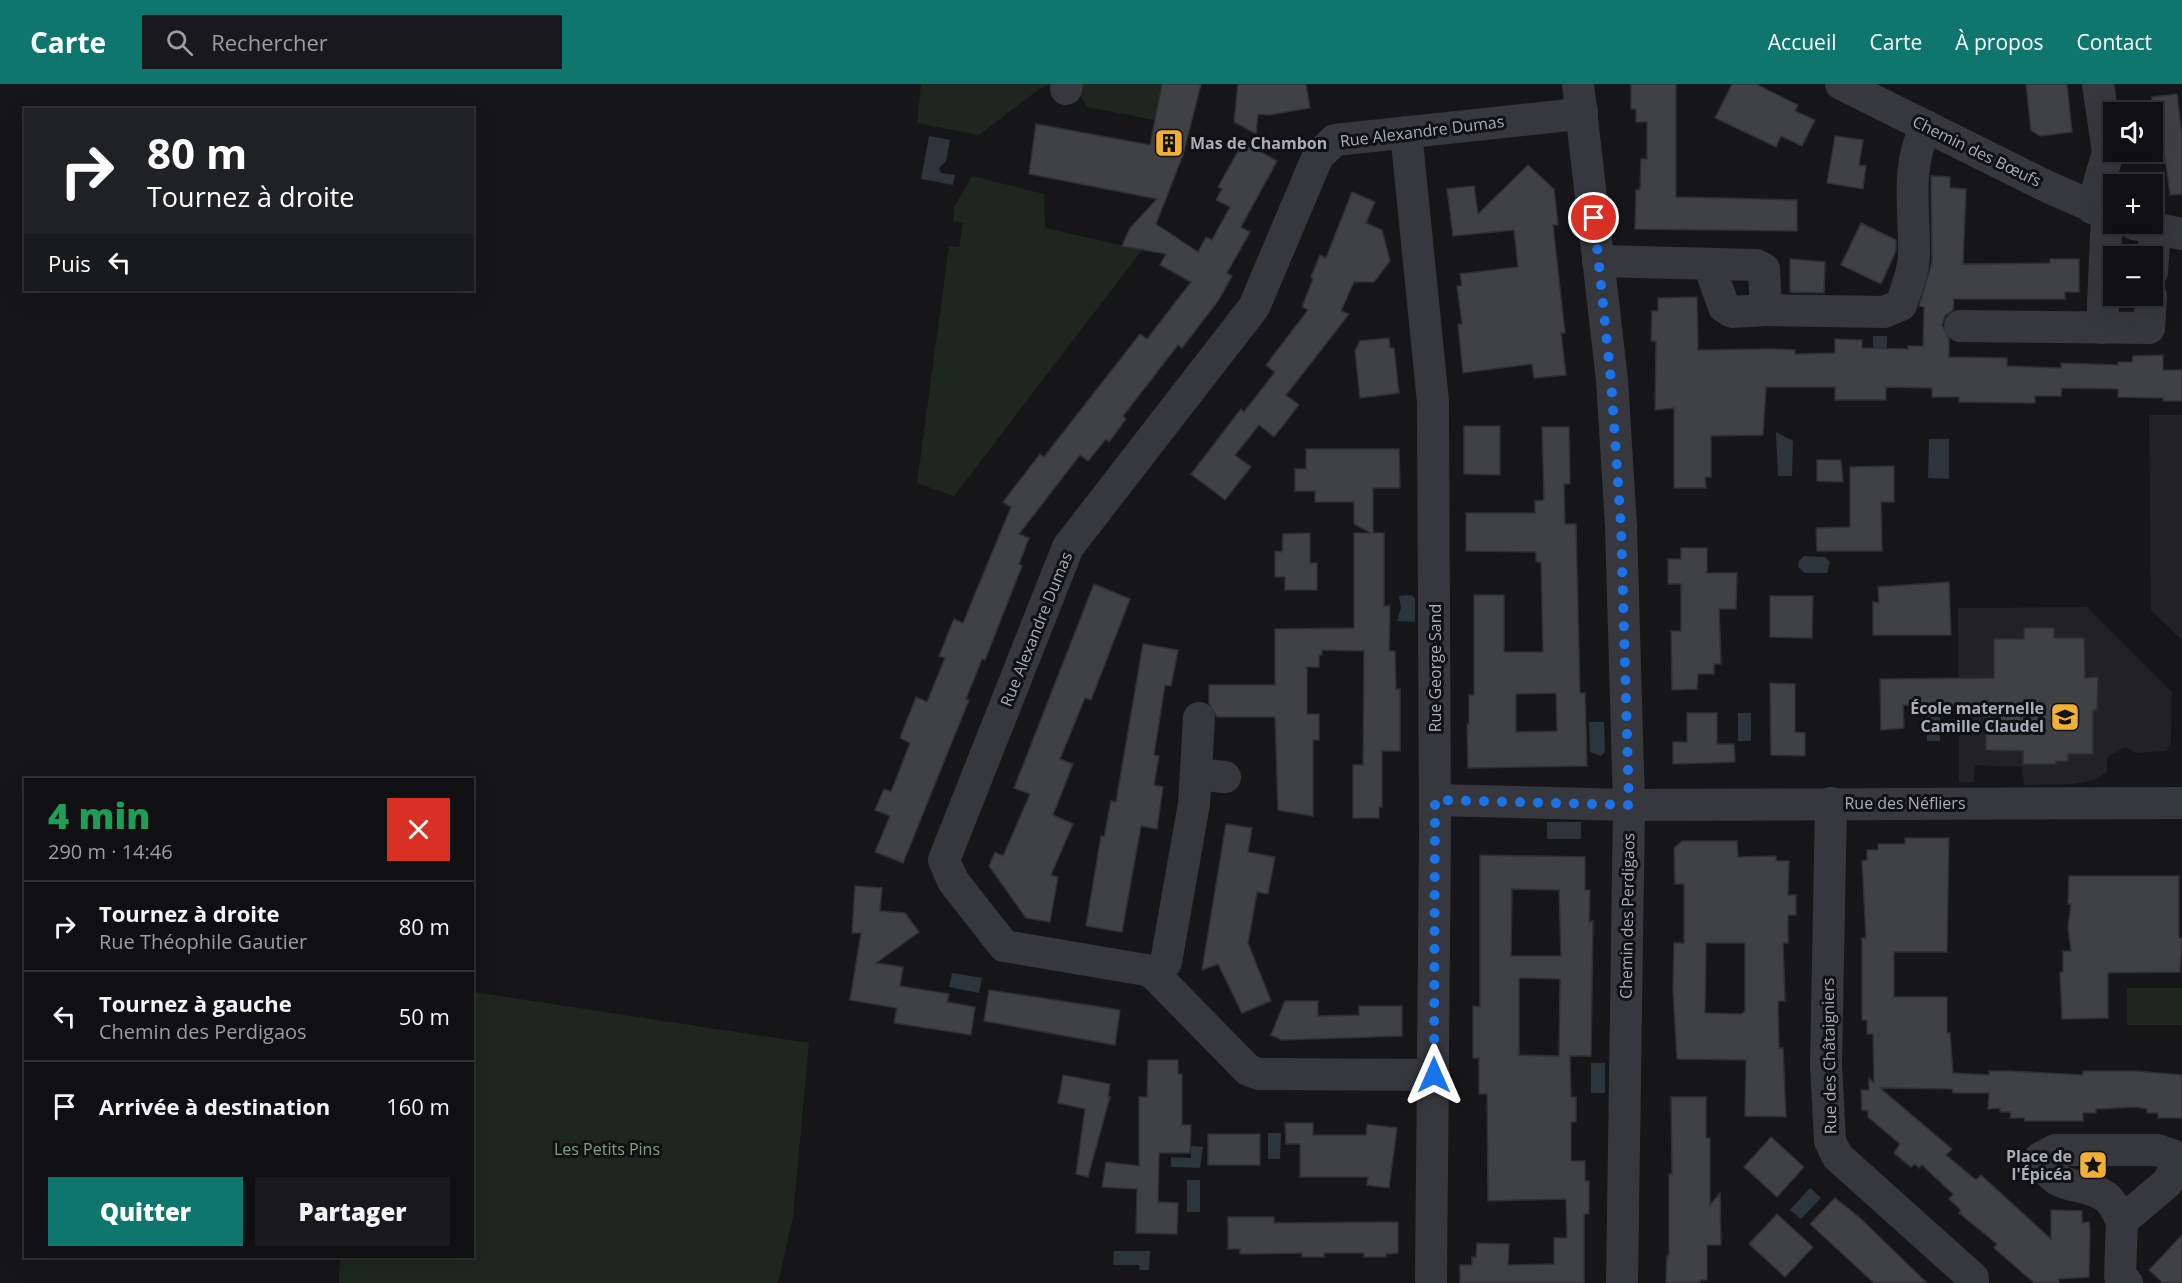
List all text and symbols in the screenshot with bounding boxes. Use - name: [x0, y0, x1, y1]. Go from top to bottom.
- search box: [142, 15, 562, 69]
- text: Carte: [30, 23, 106, 61]
- icon: search: [163, 26, 196, 59]
- text: Rechercher: [211, 27, 328, 57]
- text: Accueil: [1768, 28, 1836, 56]
- text: Carte: [1869, 28, 1922, 56]
- text: À propos: [1955, 28, 2044, 56]
- text: Contact: [2077, 28, 2152, 56]
- map controls: [2103, 102, 2163, 306]
- button: sound: [2103, 102, 2163, 162]
- street label: Rue Alexandre Dumas: [1339, 110, 1505, 152]
- street label: Chemin des Bœufs: [1909, 110, 2045, 192]
- text: 80 m: [147, 124, 247, 181]
- building icon: Mas de Chambon: [1153, 127, 1185, 159]
- icon: right: [48, 132, 126, 210]
- place label: Mas de Chambon: [1190, 132, 1327, 154]
- button: +: [2103, 174, 2163, 234]
- text: Tournez à droite: [147, 178, 355, 215]
- pin: [1568, 192, 1619, 243]
- icon: arrive: [1577, 201, 1610, 234]
- icon: left: [103, 246, 136, 279]
- button: −: [2103, 246, 2163, 306]
- text: Puis: [48, 248, 91, 278]
- street label: Rue Alexandre Dumas: [995, 548, 1077, 710]
- street label: Rue George Sand: [1424, 604, 1446, 732]
- place label: École maternelle Camille Claudel: [1910, 697, 2044, 737]
- school or university icon: École maternelle Camille Claudel: [2049, 701, 2081, 733]
- text: 4 min: [48, 791, 150, 840]
- street label: Rue des Néfliers: [1844, 792, 1966, 814]
- button: close: [387, 798, 450, 861]
- street label: Chemin des Perdigaos: [1615, 833, 1639, 999]
- text: 290 m · 14:46: [48, 838, 173, 865]
- text: Tournez à droite: [99, 898, 280, 928]
- icon: right: [48, 910, 81, 943]
- text: 80 m: [399, 911, 450, 941]
- text: Rue Théophile Gautier: [99, 928, 307, 955]
- street label: Rue des Châtaigniers: [1817, 978, 1841, 1134]
- text: Tournez à gauche: [99, 988, 292, 1018]
- icon: left: [48, 1000, 81, 1033]
- text: 50 m: [399, 1001, 450, 1031]
- text: Chemin des Perdigaos: [99, 1018, 307, 1045]
- position arrow: [1402, 1043, 1466, 1107]
- icon: arrive: [48, 1090, 81, 1123]
- text: Arrivée à destination: [99, 1091, 330, 1121]
- text: 160 m: [386, 1091, 450, 1121]
- park label: Les Petits Pins: [554, 1138, 660, 1160]
- place label: Place de l'Épicéa: [2006, 1145, 2072, 1185]
- place icon: Place de l'Épicéa: [2077, 1149, 2109, 1181]
- button: Quitter: [48, 1177, 243, 1246]
- button: Partager: [255, 1177, 450, 1246]

